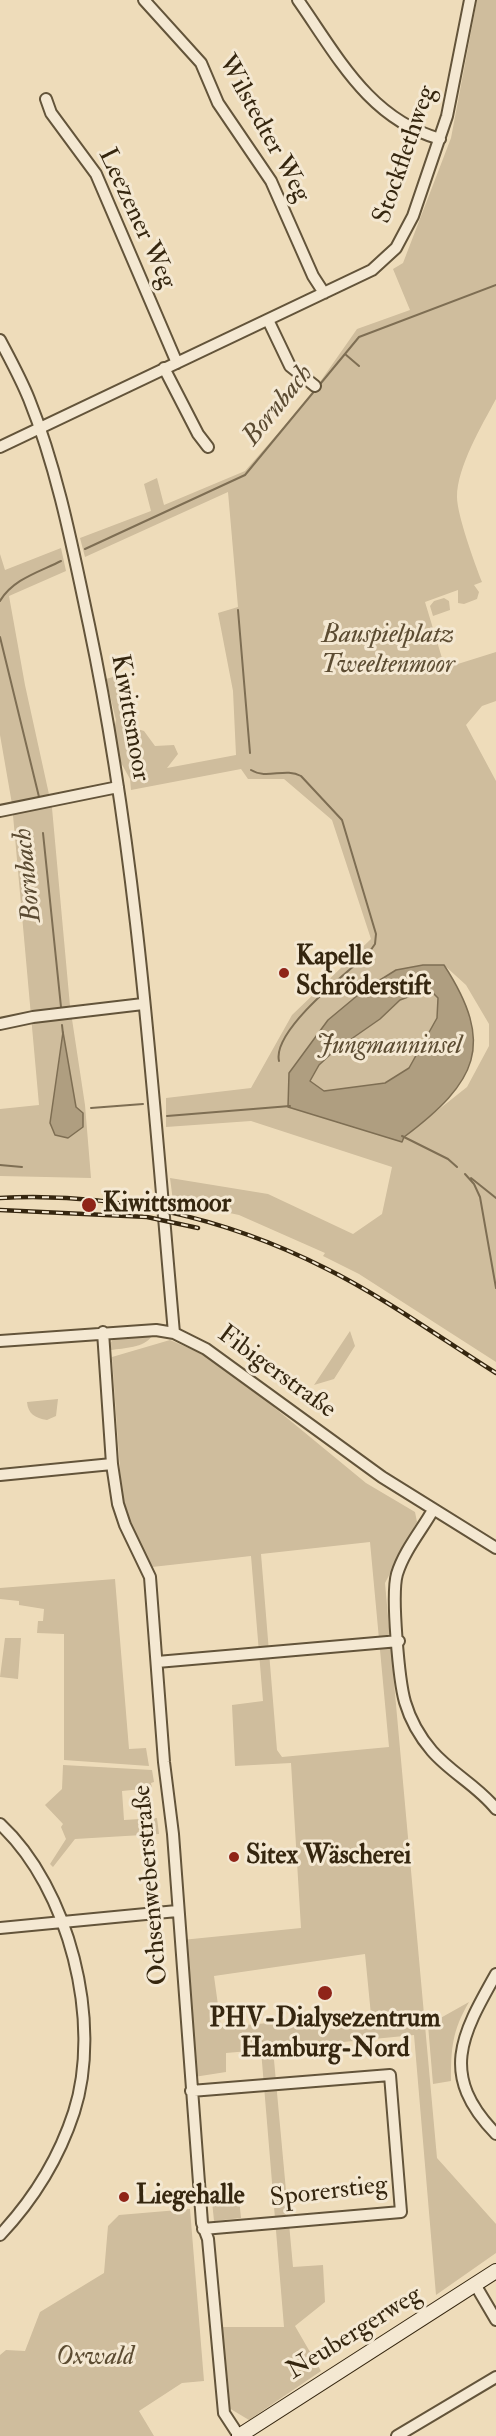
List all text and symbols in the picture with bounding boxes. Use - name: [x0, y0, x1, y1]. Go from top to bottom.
- street label: Wilstedter Weg: [210, 50, 316, 208]
- street label: Stockflethweg: [368, 82, 444, 228]
- street label: Leezener Weg: [90, 144, 182, 294]
- water label: Bornbach: [237, 359, 321, 453]
- park label: Bauspielplatz Tweeltenmoor: [321, 620, 455, 682]
- street label: Kiwittsmoor: [103, 652, 155, 784]
- water label: Bornbach: [8, 826, 50, 924]
- place label: Kapelle Schröderstift: [296, 942, 431, 1004]
- marker: Kapelle Schröderstift: [277, 966, 291, 980]
- park label: Jungmanninsel: [316, 1031, 462, 1063]
- place label: Kiwittsmoor: [103, 1189, 231, 1221]
- marker: Kiwittsmoor: [80, 1196, 98, 1214]
- street label: Fibigerstraße: [211, 1320, 341, 1426]
- street label: Ochsenweberstraße: [128, 1784, 176, 1986]
- place label: Sitex Wäscherei: [246, 1841, 411, 1873]
- marker: Sitex Wäscherei: [227, 1850, 241, 1864]
- marker: PHV-Dialysezentrum Hamburg-Nord: [316, 1984, 334, 2002]
- place label: PHV-Dialysezentrum Hamburg-Nord: [210, 2004, 440, 2066]
- street label: Sporerstieg: [268, 2170, 390, 2216]
- place label: Liegehalle: [136, 2181, 245, 2213]
- marker: Liegehalle: [117, 2190, 131, 2204]
- street label: Neubergerweg: [282, 2280, 428, 2388]
- park label: Oxwald: [56, 2342, 134, 2374]

